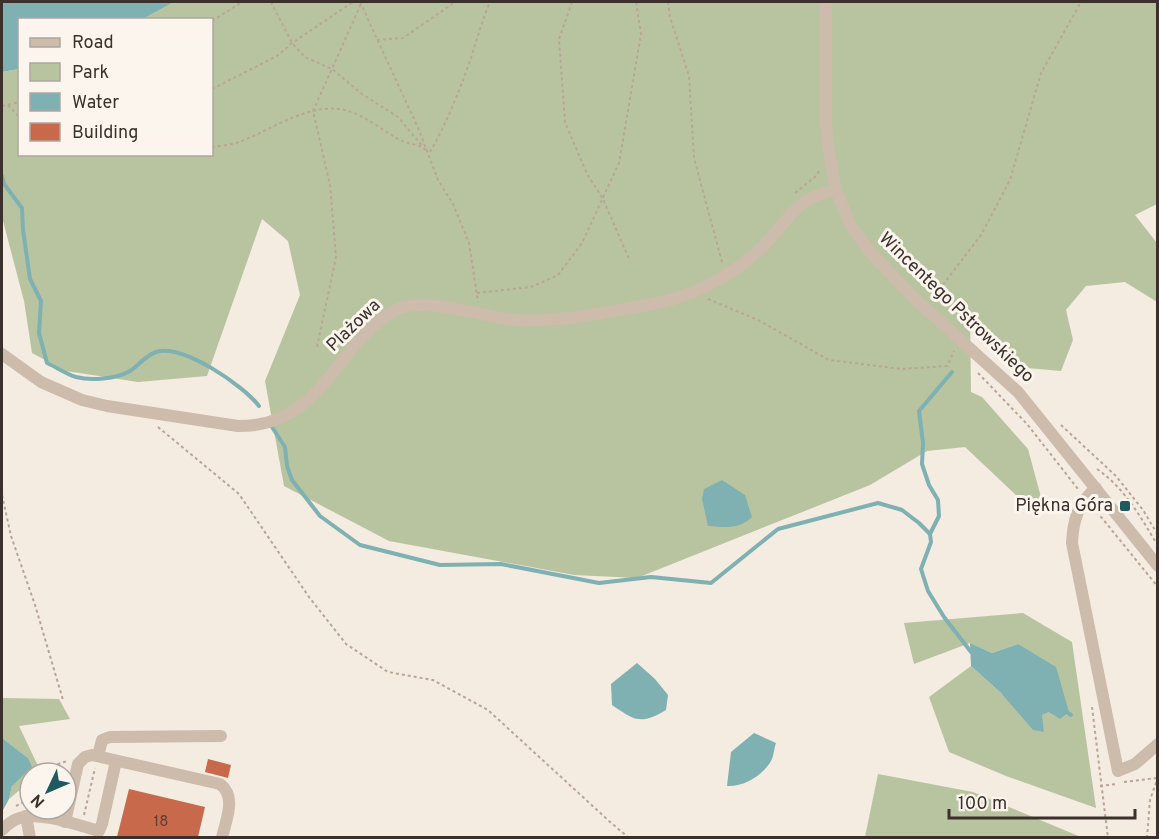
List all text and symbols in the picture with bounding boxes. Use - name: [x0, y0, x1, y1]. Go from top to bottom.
- legend: [18, 18, 213, 156]
- text: Road: [72, 32, 114, 55]
- text: Park: [72, 62, 109, 85]
- text: Water: [72, 92, 119, 115]
- text: Building: [72, 122, 138, 145]
- street label: Wincentego Pstrowskiego: [873, 228, 1039, 388]
- street label: Plażowa: [322, 295, 386, 357]
- place label: Piękna Góra: [1015, 495, 1113, 518]
- marker: Piękna Góra: [1118, 499, 1132, 513]
- north arrow: [18, 761, 78, 821]
- scale bar: [949, 782, 1135, 820]
- text: N: [27, 789, 50, 811]
- text: 100 m: [958, 793, 1007, 816]
- house number: 18: [154, 813, 168, 832]

